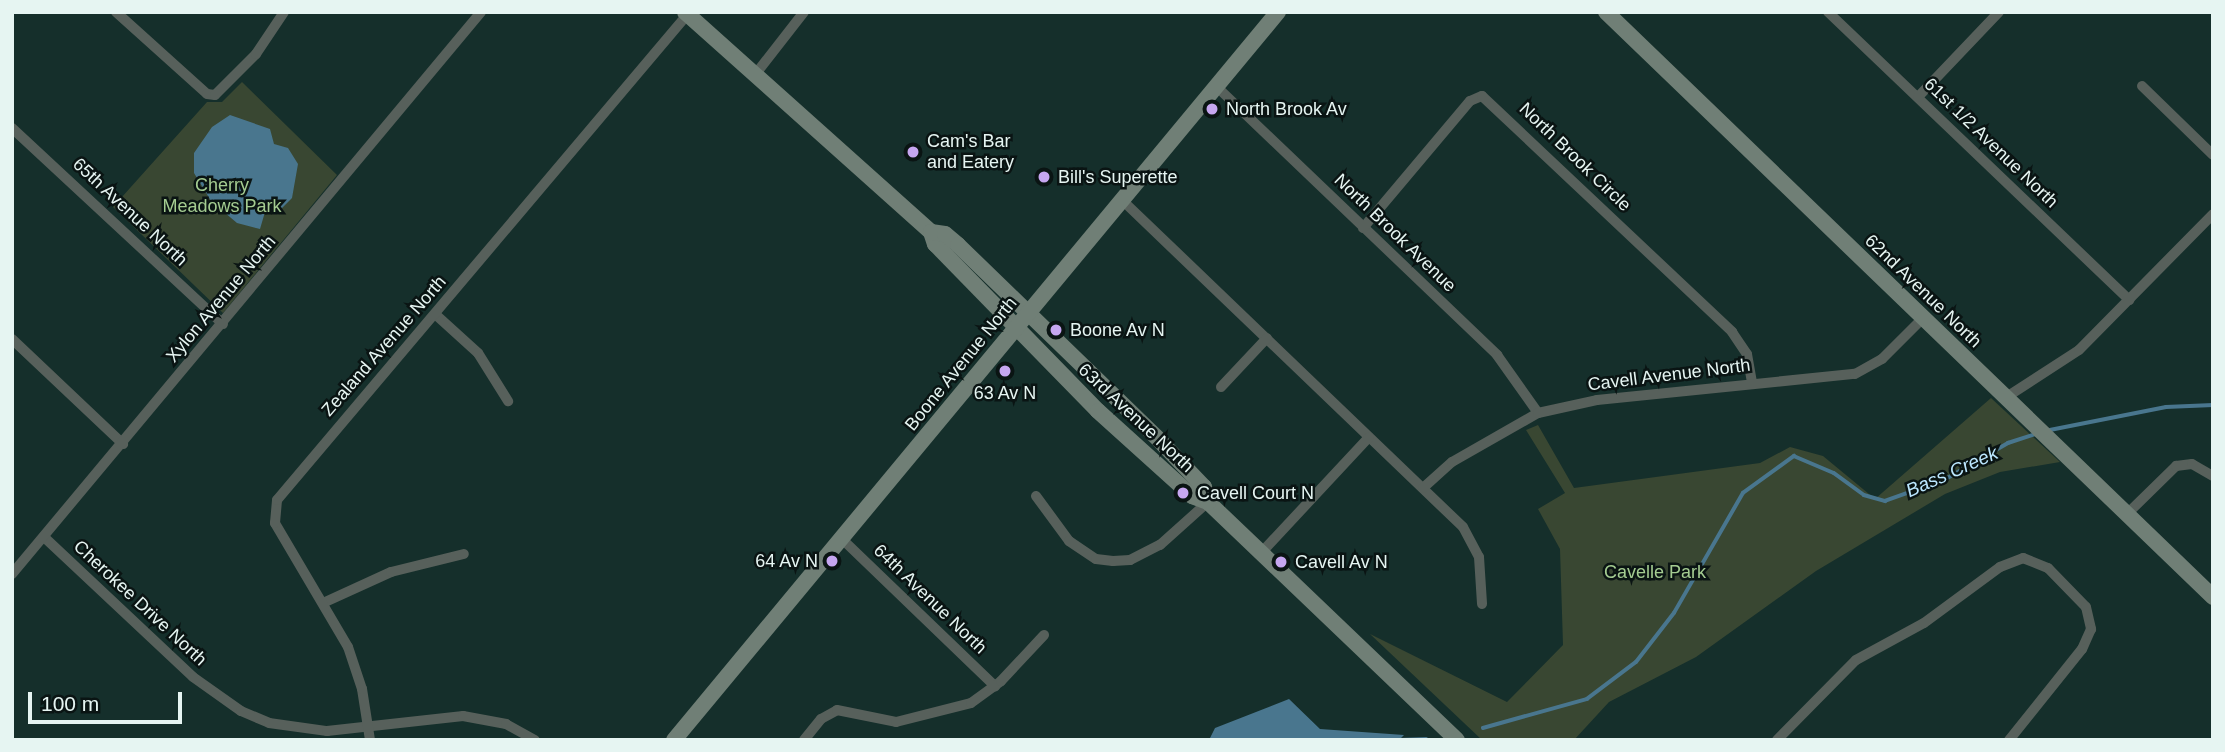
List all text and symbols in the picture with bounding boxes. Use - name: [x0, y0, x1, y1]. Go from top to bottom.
- street label: 61st 1/2 Avenue North: [1919, 73, 2063, 213]
- place label: North Brook Av: [1226, 98, 1348, 120]
- street label: North Brook Circle: [1515, 98, 1635, 216]
- marker: North Brook Av: [1204, 101, 1220, 117]
- place label: Cam's Bar and Eatery: [927, 131, 1014, 174]
- marker: Cam's Bar and Eatery: [905, 144, 921, 160]
- street label: 65th Avenue North: [68, 153, 192, 271]
- place label: Bill's Superette: [1058, 166, 1177, 188]
- marker: Bill's Superette: [1036, 169, 1052, 185]
- street label: North Brook Avenue: [1329, 169, 1461, 297]
- park label: Cherry Meadows Park: [162, 175, 282, 218]
- street label: 62nd Avenue North: [1860, 229, 1986, 353]
- street label: Xylon Avenue North: [161, 231, 281, 367]
- street label: Zealand Avenue North: [317, 271, 451, 421]
- street label: Boone Avenue North: [900, 292, 1022, 436]
- place label: Boone Av N: [1070, 319, 1166, 341]
- marker: Boone Av N: [1048, 322, 1064, 338]
- street label: Cavell Avenue North: [1586, 354, 1752, 396]
- street label: 63rd Avenue North: [1074, 359, 1198, 477]
- marker: 63 Av N: [997, 363, 1013, 379]
- place label: 63 Av N: [973, 382, 1037, 404]
- water label: Bass Creek: [1903, 442, 2001, 502]
- place label: Cavell Court N: [1197, 482, 1314, 504]
- marker: Cavell Court N: [1175, 485, 1191, 501]
- street label: Cherokee Drive North: [69, 536, 211, 670]
- street label: 64th Avenue North: [869, 539, 991, 659]
- place label: 64 Av N: [754, 550, 818, 572]
- place label: Cavell Av N: [1295, 551, 1389, 573]
- marker: 64 Av N: [824, 553, 840, 569]
- marker: Cavell Av N: [1273, 554, 1289, 570]
- park label: Cavelle Park: [1604, 561, 1706, 583]
- scale bar: [32, 678, 186, 722]
- text: 100 m: [41, 692, 99, 715]

